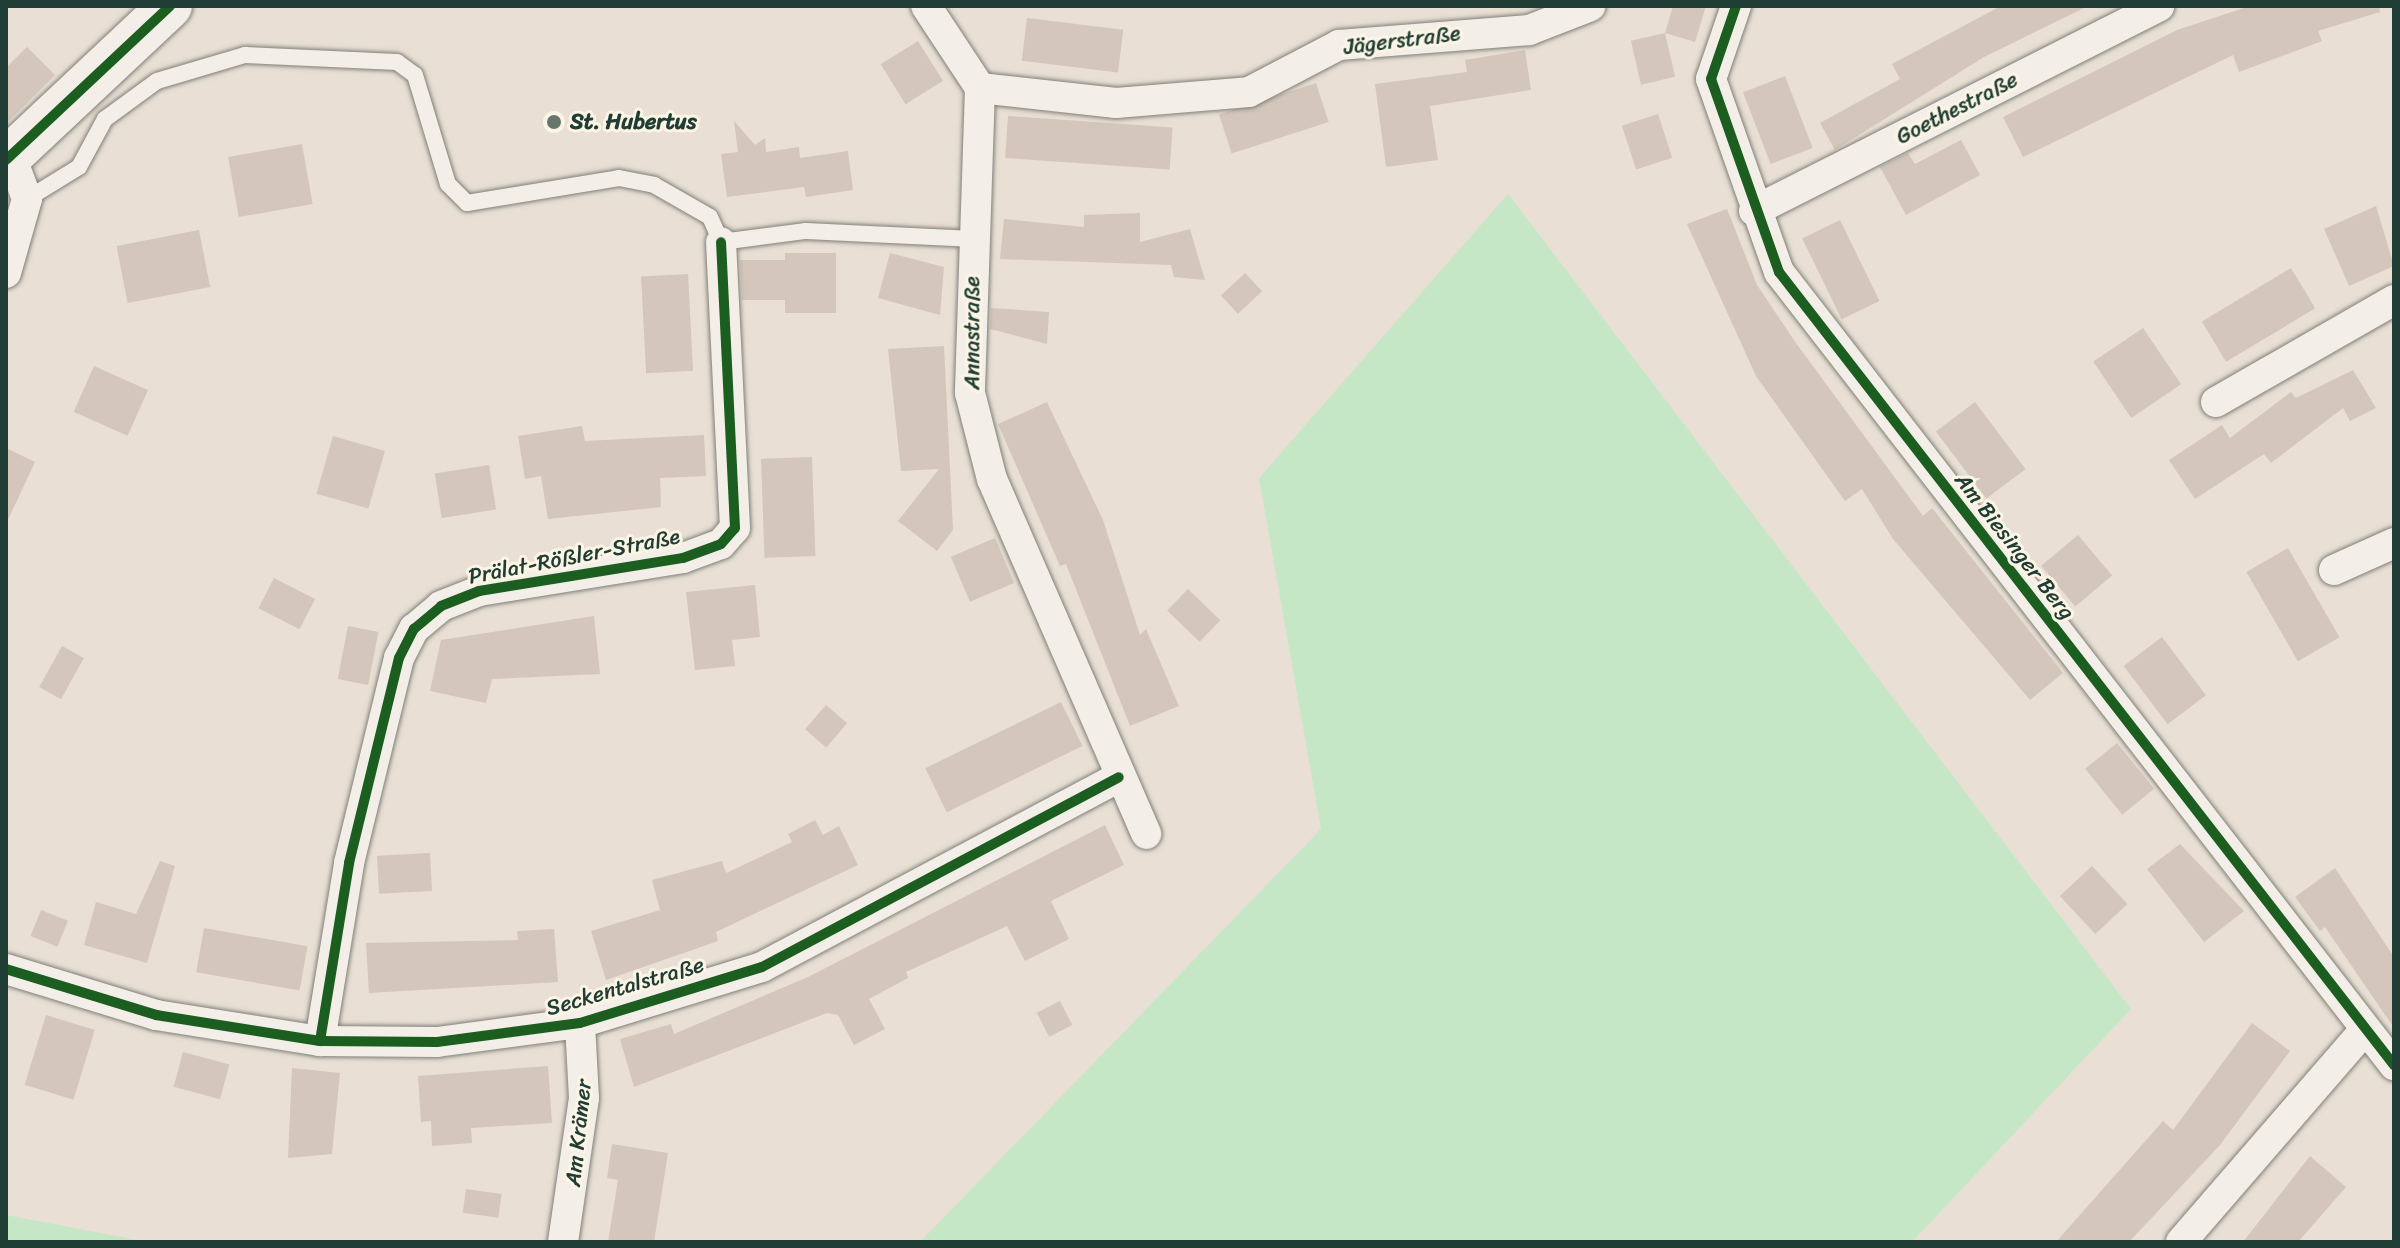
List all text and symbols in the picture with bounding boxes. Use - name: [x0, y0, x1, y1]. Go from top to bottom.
- street label: Jägerstraße: [1342, 20, 1462, 60]
- street label: Goethestraße: [1892, 66, 2022, 150]
- place label: St. Hubertus: [570, 109, 696, 135]
- marker: St. Hubertus: [545, 113, 563, 131]
- street label: Annastraße: [959, 276, 985, 390]
- street label: Am Biesinger Berg: [1950, 467, 2080, 625]
- street label: Prälat-Rößler-Straße: [466, 523, 682, 589]
- street label: Seckentalstraße: [543, 951, 707, 1021]
- street label: Am Krämer: [559, 1078, 597, 1188]

